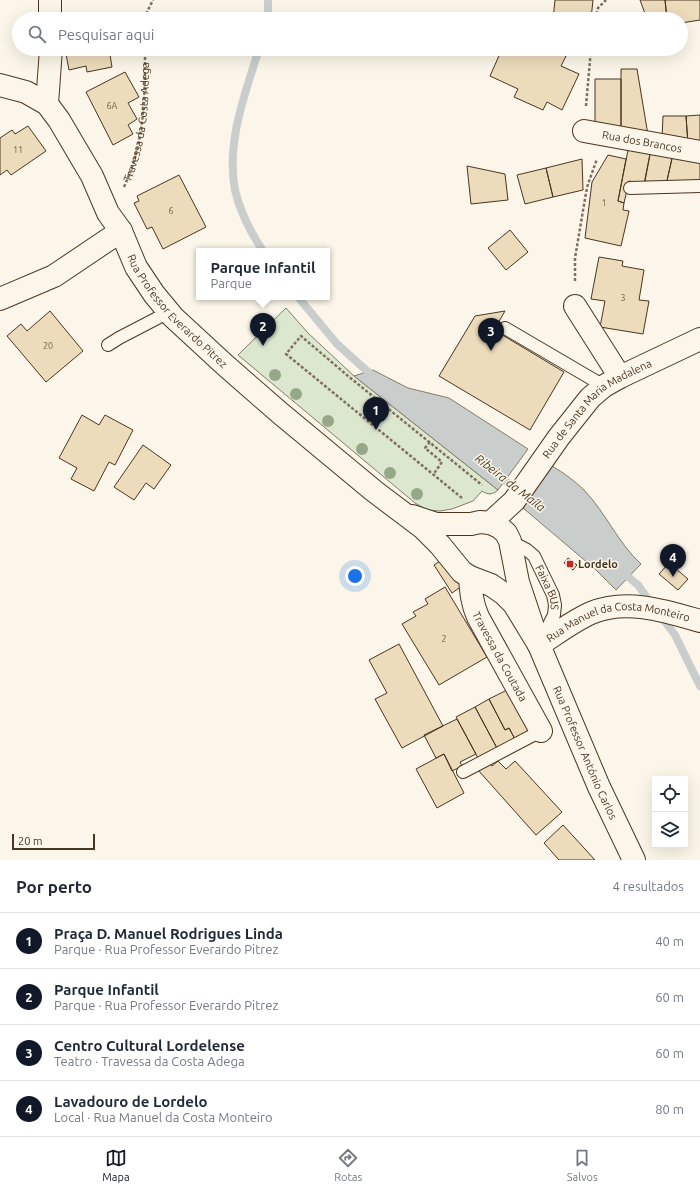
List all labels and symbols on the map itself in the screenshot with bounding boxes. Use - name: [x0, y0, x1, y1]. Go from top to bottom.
- street label: Travessa da Costa Adega: [121, 62, 151, 183]
- house number: 6A: [107, 101, 118, 111]
- street label: Rua dos Brancos: [601, 128, 683, 155]
- house number: 11: [13, 145, 23, 155]
- house number: 1: [601, 198, 607, 208]
- house number: 6: [168, 206, 174, 216]
- street label: Rua Professor Everardo Pitrez: [125, 252, 230, 370]
- house number: 3: [620, 293, 626, 303]
- pin: 2: [250, 313, 276, 346]
- pin: 3: [478, 318, 504, 351]
- house number: 20: [43, 341, 53, 351]
- street label: Rua de Santa Maria Madalena: [540, 357, 653, 460]
- pin: 1: [363, 397, 389, 430]
- water label: Ribeira da Maíla: [473, 451, 548, 514]
- pin: 4: [660, 544, 686, 577]
- place label: Lordelo: [578, 558, 618, 570]
- marker: Lordelo: [565, 559, 575, 569]
- street label: Faixa BUS: [533, 563, 561, 611]
- your location: [345, 566, 365, 586]
- street label: Rua Manuel da Costa Monteiro: [544, 600, 691, 644]
- street label: Travessa da Coutada: [470, 610, 529, 703]
- house number: 2: [441, 634, 447, 644]
- street label: Rua Professor António Carlos: [551, 684, 620, 822]
- scale bar: [12, 832, 95, 851]

